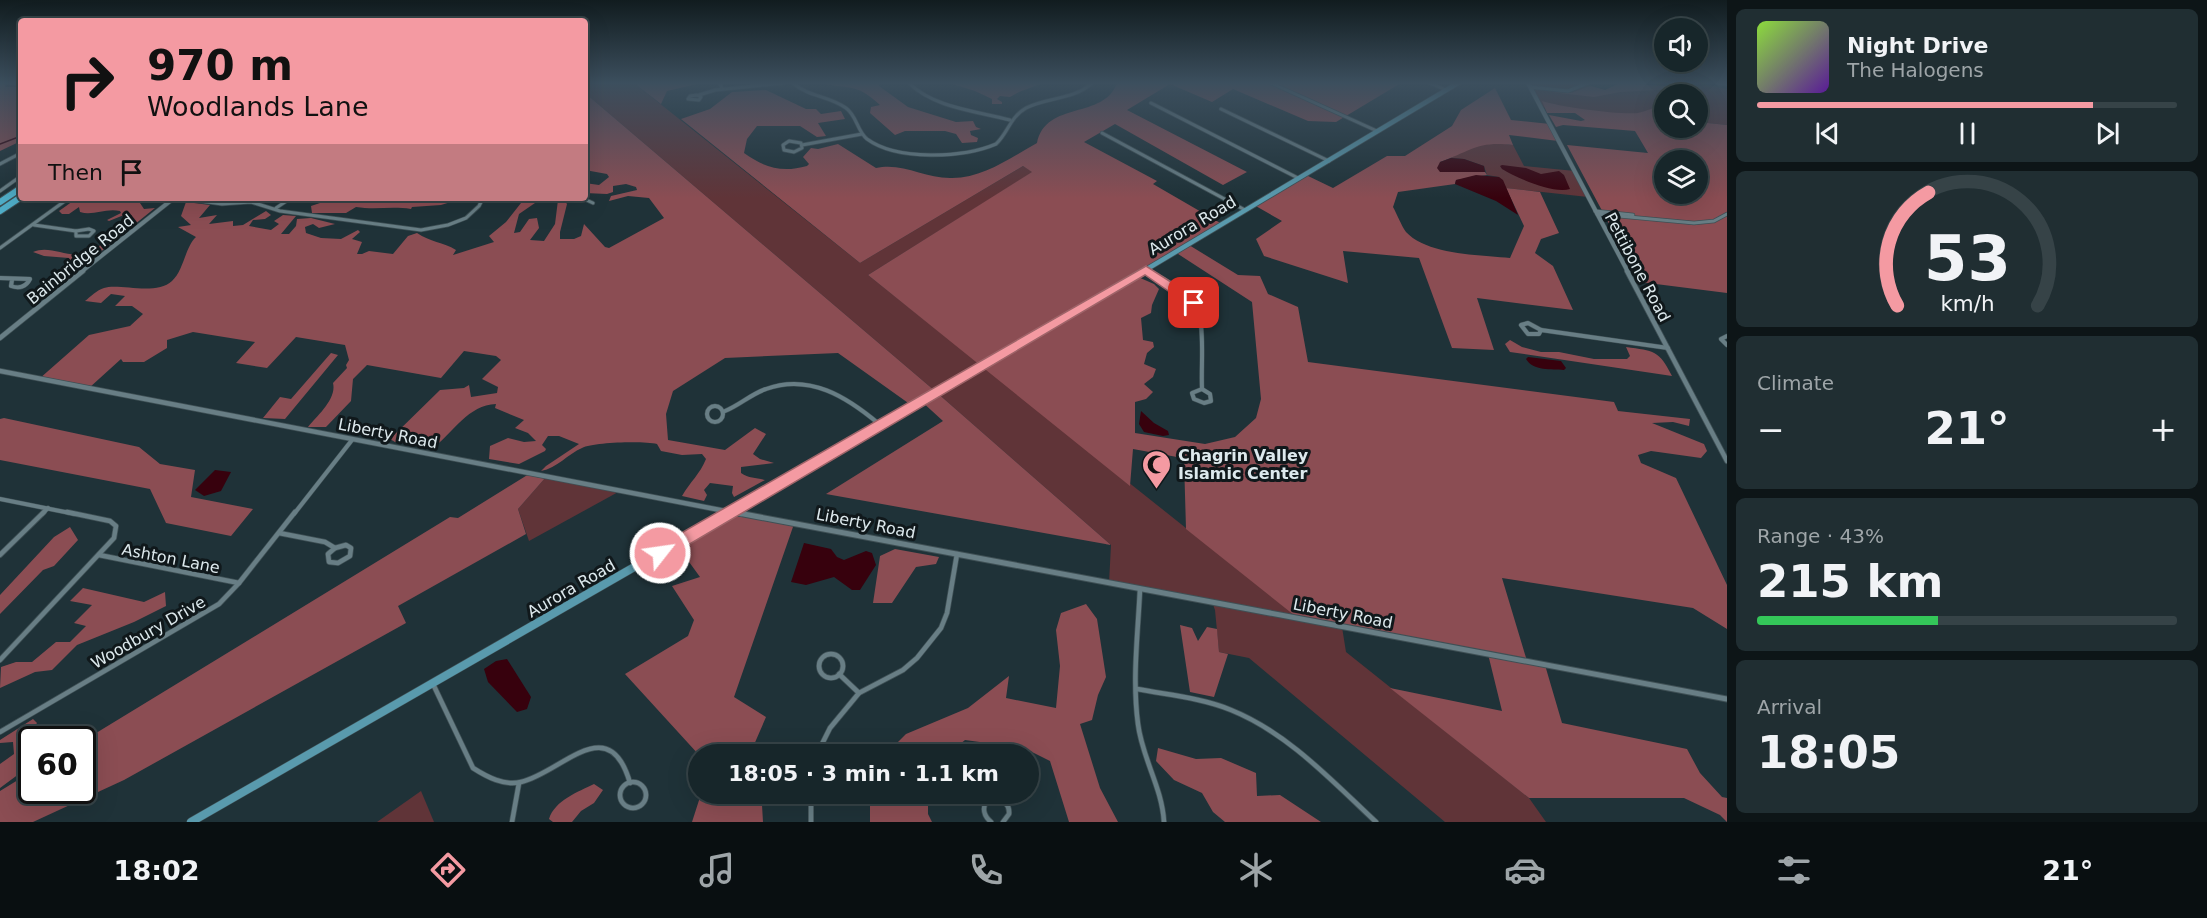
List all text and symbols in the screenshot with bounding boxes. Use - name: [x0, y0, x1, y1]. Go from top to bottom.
- map controls: [1654, 18, 1708, 204]
- button: sound: [1654, 18, 1708, 72]
- text: Night Drive: [1847, 33, 1988, 58]
- text: 970 m: [147, 41, 293, 90]
- icon: right: [48, 42, 126, 120]
- text: The Halogens: [1847, 58, 1984, 82]
- button: search: [1654, 84, 1708, 138]
- text: Woodlands Lane: [147, 91, 369, 122]
- icon: previous: [1811, 117, 1844, 150]
- icon: pause: [1951, 117, 1984, 150]
- icon: next: [2091, 117, 2124, 150]
- button: layers: [1654, 150, 1708, 204]
- icon: arrive: [115, 156, 148, 189]
- text: Then: [48, 160, 103, 185]
- street label: Aurora Road: [1145, 192, 1239, 259]
- street label: Pettibone Road: [1601, 209, 1674, 325]
- street label: Bainbridge Road: [23, 210, 138, 308]
- text: 53: [1924, 222, 2010, 295]
- pin: [1168, 277, 1219, 328]
- icon: arrive: [1177, 286, 1210, 319]
- text: km/h: [1940, 291, 1994, 316]
- text: Climate: [1757, 371, 1834, 395]
- text: 21°: [1924, 402, 2010, 455]
- text: −: [1757, 410, 1785, 449]
- text: +: [2149, 410, 2177, 449]
- street label: Liberty Road: [337, 415, 439, 452]
- place label: Chagrin Valley Islamic Center: [1178, 446, 1309, 483]
- mosque icon: Chagrin Valley Islamic Center: [1141, 448, 1173, 490]
- street label: Liberty Road: [815, 505, 917, 542]
- position arrow: [628, 521, 692, 585]
- text: Range · 43%: [1757, 524, 1884, 548]
- street label: Ashton Lane: [120, 540, 222, 577]
- text: 215 km: [1757, 555, 1943, 608]
- street label: Aurora Road: [524, 556, 619, 621]
- street label: Woodbury Drive: [88, 592, 209, 673]
- street label: Liberty Road: [1292, 595, 1394, 632]
- text: Arrival: [1757, 695, 1822, 719]
- speed limit sign: 60: [18, 726, 96, 804]
- text: 18:05: [1757, 726, 1900, 779]
- text: 18:05 · 3 min · 1.1 km: [728, 761, 999, 786]
- icon: directions: [427, 849, 469, 891]
- icon: music: [696, 849, 738, 891]
- icon: phone: [965, 849, 1007, 891]
- icon: climate: [1235, 849, 1277, 891]
- icon: car: [1504, 849, 1546, 891]
- icon: filters: [1773, 849, 1815, 891]
- text: 18:02: [114, 855, 200, 886]
- text: 21°: [2042, 855, 2093, 886]

